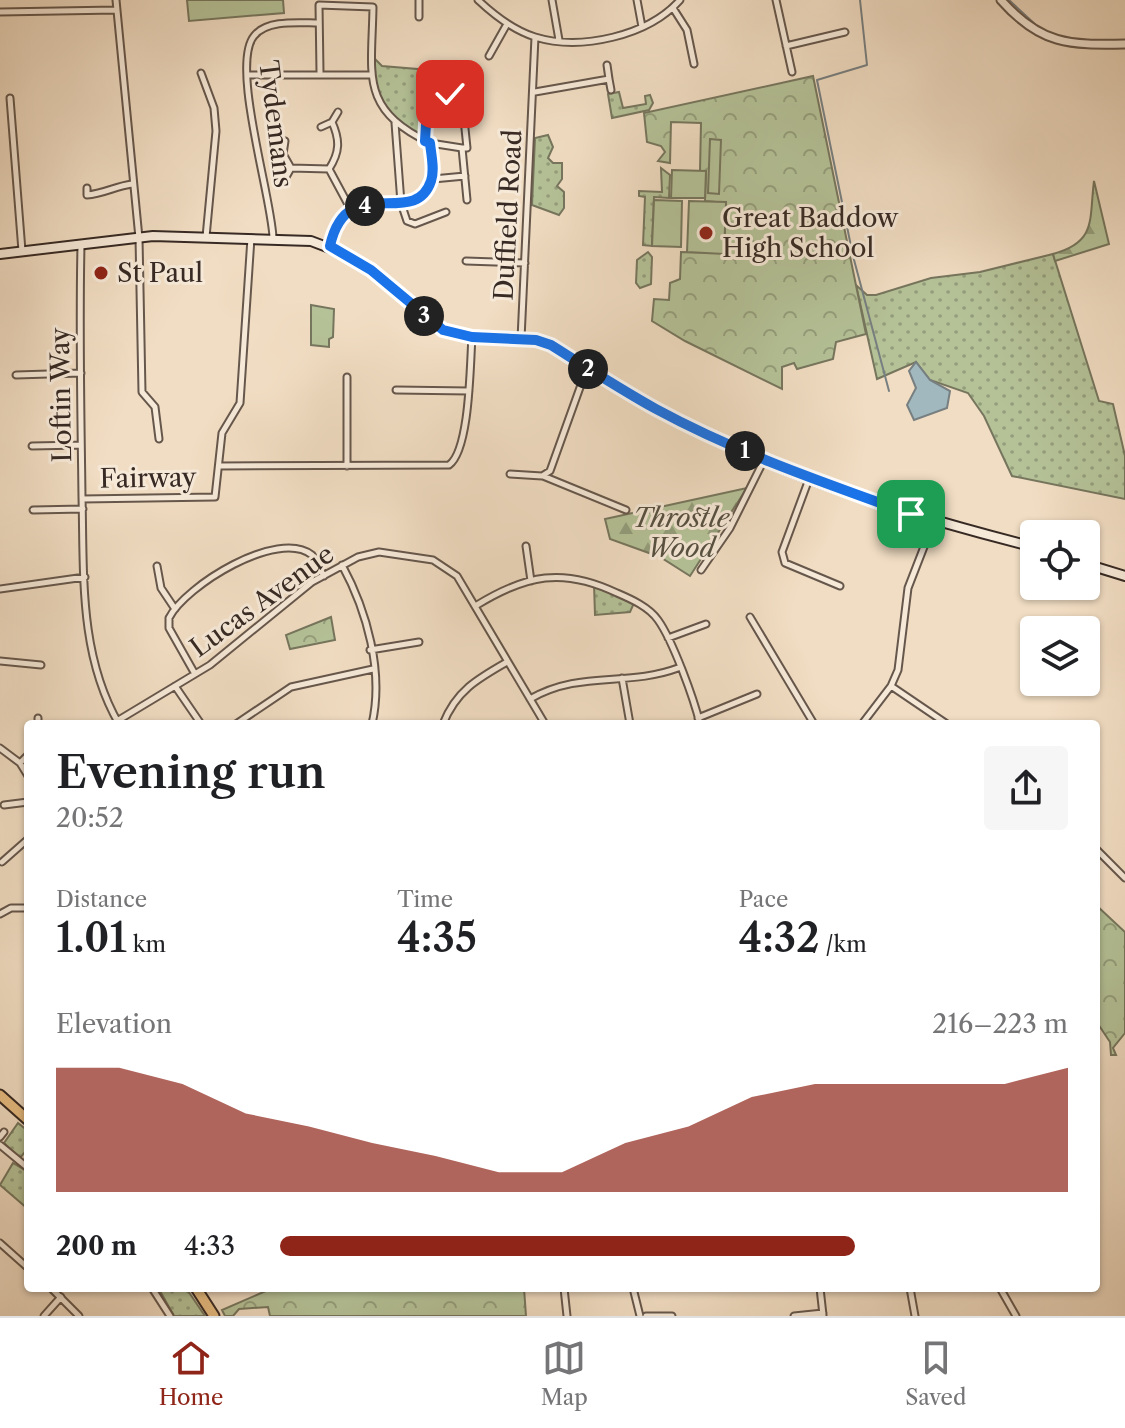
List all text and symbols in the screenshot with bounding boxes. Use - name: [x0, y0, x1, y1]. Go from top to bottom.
- street label: Tydemans: [252, 58, 300, 190]
- pin: [416, 60, 484, 128]
- icon: check: [428, 72, 472, 116]
- street label: Duffield Road: [488, 128, 528, 301]
- pin: 4: [345, 186, 385, 226]
- text: 4: [358, 192, 372, 219]
- place label: Great Baddow High School: [722, 202, 899, 264]
- marker: Great Baddow High School: [697, 224, 715, 242]
- place label: St Paul: [117, 257, 203, 289]
- marker: St Paul: [92, 264, 110, 282]
- pin: 3: [404, 296, 444, 336]
- text: 3: [418, 302, 430, 329]
- street label: Loftin Way: [44, 327, 78, 463]
- pin: 2: [568, 349, 608, 389]
- text: 2: [582, 355, 595, 382]
- pin: 1: [725, 431, 765, 471]
- text: 1: [740, 437, 750, 464]
- street label: Fairway: [99, 461, 197, 495]
- pin: [877, 480, 945, 548]
- icon: arrive: [889, 492, 933, 536]
- park label: Throstle Wood: [633, 502, 731, 564]
- map controls: [1020, 520, 1100, 696]
- button: locate: [1020, 520, 1100, 600]
- street label: Lucas Avenue: [184, 538, 340, 664]
- button: layers: [1020, 616, 1100, 696]
- text: Evening run: [56, 745, 326, 799]
- button: share: [984, 746, 1068, 830]
- text: 20:52: [56, 802, 124, 834]
- text: Distance: [56, 886, 147, 913]
- text: Time: [397, 886, 453, 913]
- text: Pace: [739, 886, 788, 913]
- text: 1.01: [56, 913, 127, 962]
- text: 4:35: [397, 913, 477, 962]
- text: 4:32: [739, 913, 820, 962]
- text: km: [127, 931, 166, 958]
- text: /km: [820, 931, 867, 958]
- text: Elevation: [56, 1008, 172, 1040]
- text: 216–223 m: [932, 1008, 1068, 1040]
- text: 200 m: [56, 1230, 137, 1262]
- text: 4:33: [184, 1230, 235, 1262]
- tab: Home: [159, 1336, 223, 1411]
- tab: Map: [541, 1336, 588, 1411]
- tab: Saved: [905, 1336, 966, 1411]

